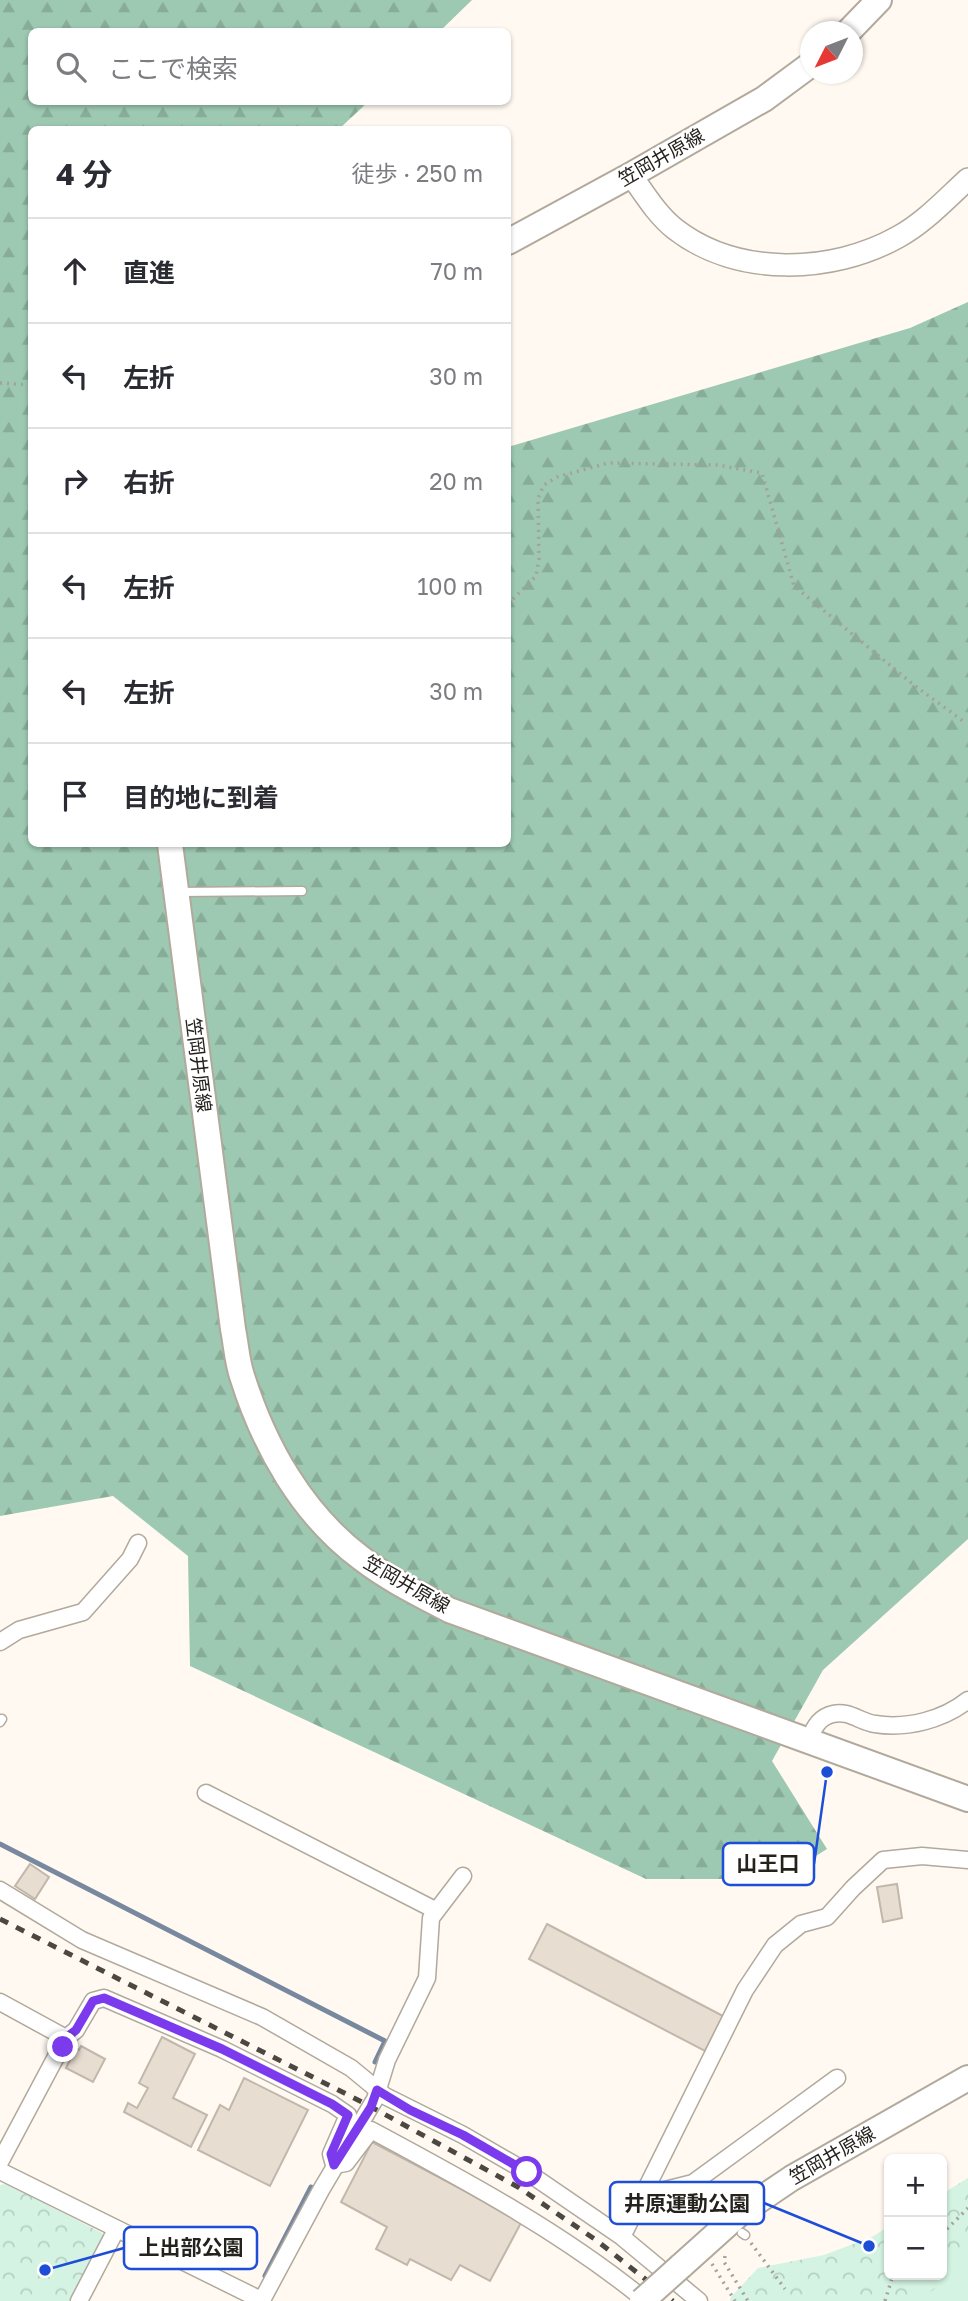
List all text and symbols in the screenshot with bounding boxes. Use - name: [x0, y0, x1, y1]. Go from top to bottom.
- north arrow: [800, 21, 863, 84]
- search box: [28, 28, 511, 105]
- icon: search: [52, 48, 90, 86]
- text: ここで検索: [108, 53, 238, 84]
- street label: 笠岡井原線: [614, 123, 708, 190]
- text: 4 分: [56, 156, 112, 192]
- text: 徒歩 · 250 m: [352, 159, 483, 187]
- icon: ahead: [56, 252, 94, 290]
- text: 直進: [123, 257, 175, 288]
- text: 70 m: [430, 257, 483, 285]
- icon: left: [56, 357, 94, 395]
- text: 左折: [123, 362, 175, 393]
- text: 30 m: [429, 362, 483, 390]
- icon: right: [56, 462, 94, 500]
- text: 右折: [123, 467, 175, 498]
- text: 20 m: [429, 467, 483, 495]
- icon: left: [56, 567, 94, 605]
- text: 左折: [123, 572, 175, 603]
- text: 100 m: [417, 572, 483, 600]
- icon: left: [56, 672, 94, 710]
- text: 左折: [123, 677, 175, 708]
- text: 30 m: [429, 677, 483, 705]
- icon: arrive: [56, 777, 94, 815]
- text: 目的地に到着: [123, 782, 279, 813]
- street label: 笠岡井原線: [182, 1016, 217, 1113]
- street label: 笠岡井原線: [360, 1550, 454, 1617]
- callout: 山王口: [723, 1843, 814, 1885]
- text: 山王口: [737, 1850, 800, 1876]
- route end: [47, 2031, 78, 2062]
- street label: 笠岡井原線: [785, 2121, 879, 2188]
- map controls: [884, 2154, 947, 2280]
- button: +: [884, 2154, 947, 2217]
- route start: [511, 2156, 542, 2187]
- callout: 井原運動公園: [610, 2182, 764, 2224]
- text: 井原運動公園: [624, 2190, 750, 2216]
- button: −: [884, 2217, 947, 2280]
- callout: 上出部公園: [124, 2227, 257, 2269]
- text: 上出部公園: [139, 2234, 244, 2260]

